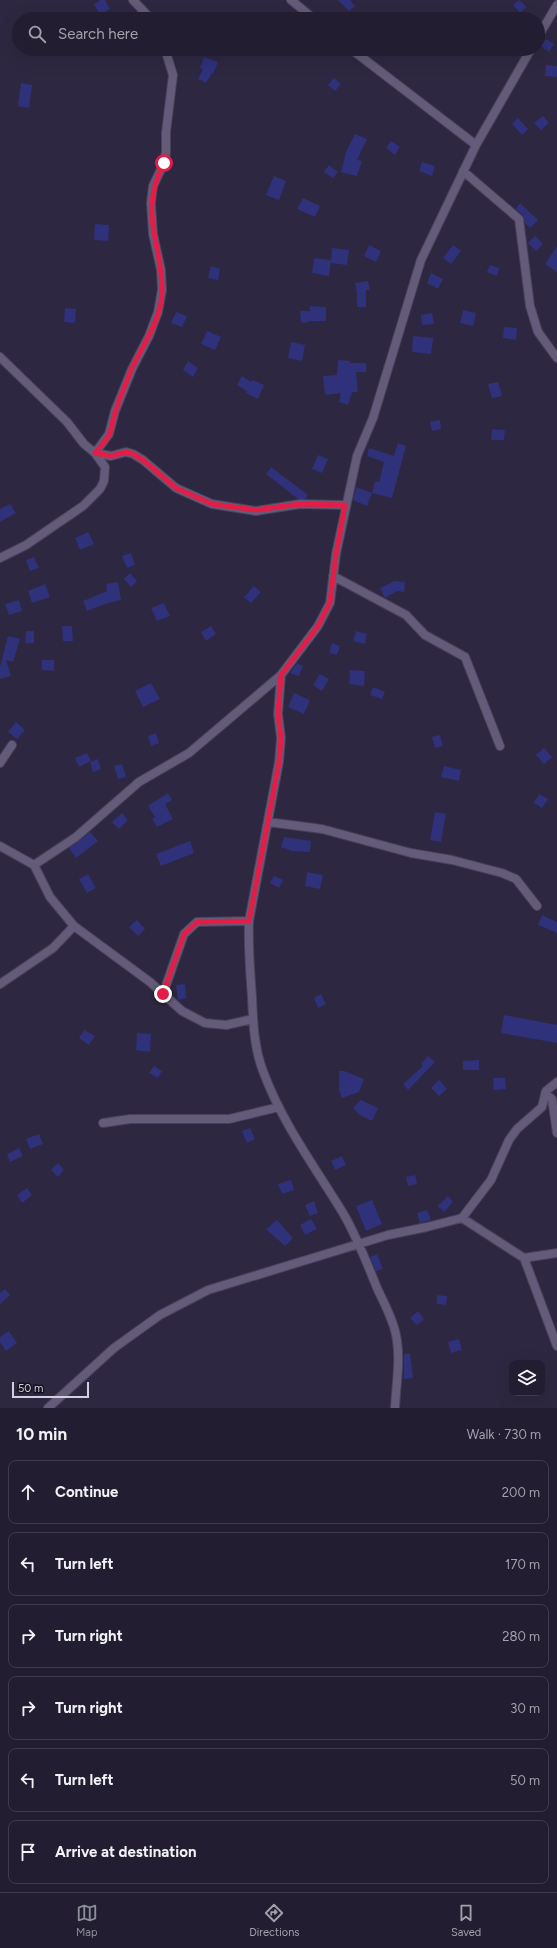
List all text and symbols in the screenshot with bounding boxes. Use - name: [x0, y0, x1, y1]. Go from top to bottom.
- search box: [12, 12, 545, 56]
- icon: search: [26, 23, 48, 45]
- text: Search here: [58, 25, 138, 43]
- route start: [155, 154, 173, 172]
- route end: [154, 985, 172, 1003]
- map controls: [509, 1360, 545, 1396]
- button: layers: [509, 1360, 545, 1396]
- scale bar: [12, 1380, 89, 1399]
- text: 50 m: [18, 1382, 43, 1395]
- text: 10 min: [16, 1424, 67, 1444]
- text: Walk · 730 m: [467, 1427, 541, 1442]
- icon: ahead: [17, 1481, 39, 1503]
- text: Continue: [55, 1483, 118, 1501]
- text: 200 m: [502, 1485, 540, 1500]
- icon: left: [17, 1553, 39, 1575]
- text: Turn left: [55, 1555, 113, 1573]
- text: 170 m: [505, 1557, 540, 1572]
- icon: right: [17, 1625, 39, 1647]
- text: Turn right: [55, 1627, 123, 1645]
- text: 280 m: [502, 1629, 540, 1644]
- icon: right: [17, 1697, 39, 1719]
- text: Turn right: [55, 1699, 123, 1717]
- text: 30 m: [510, 1701, 540, 1716]
- icon: left: [17, 1769, 39, 1791]
- text: Turn left: [55, 1771, 113, 1789]
- text: 50 m: [510, 1773, 540, 1788]
- icon: arrive: [17, 1841, 39, 1863]
- text: Arrive at destination: [55, 1843, 196, 1861]
- tab: Map: [76, 1902, 98, 1939]
- tab: Directions: [249, 1902, 299, 1939]
- tab: Saved: [451, 1902, 481, 1939]

